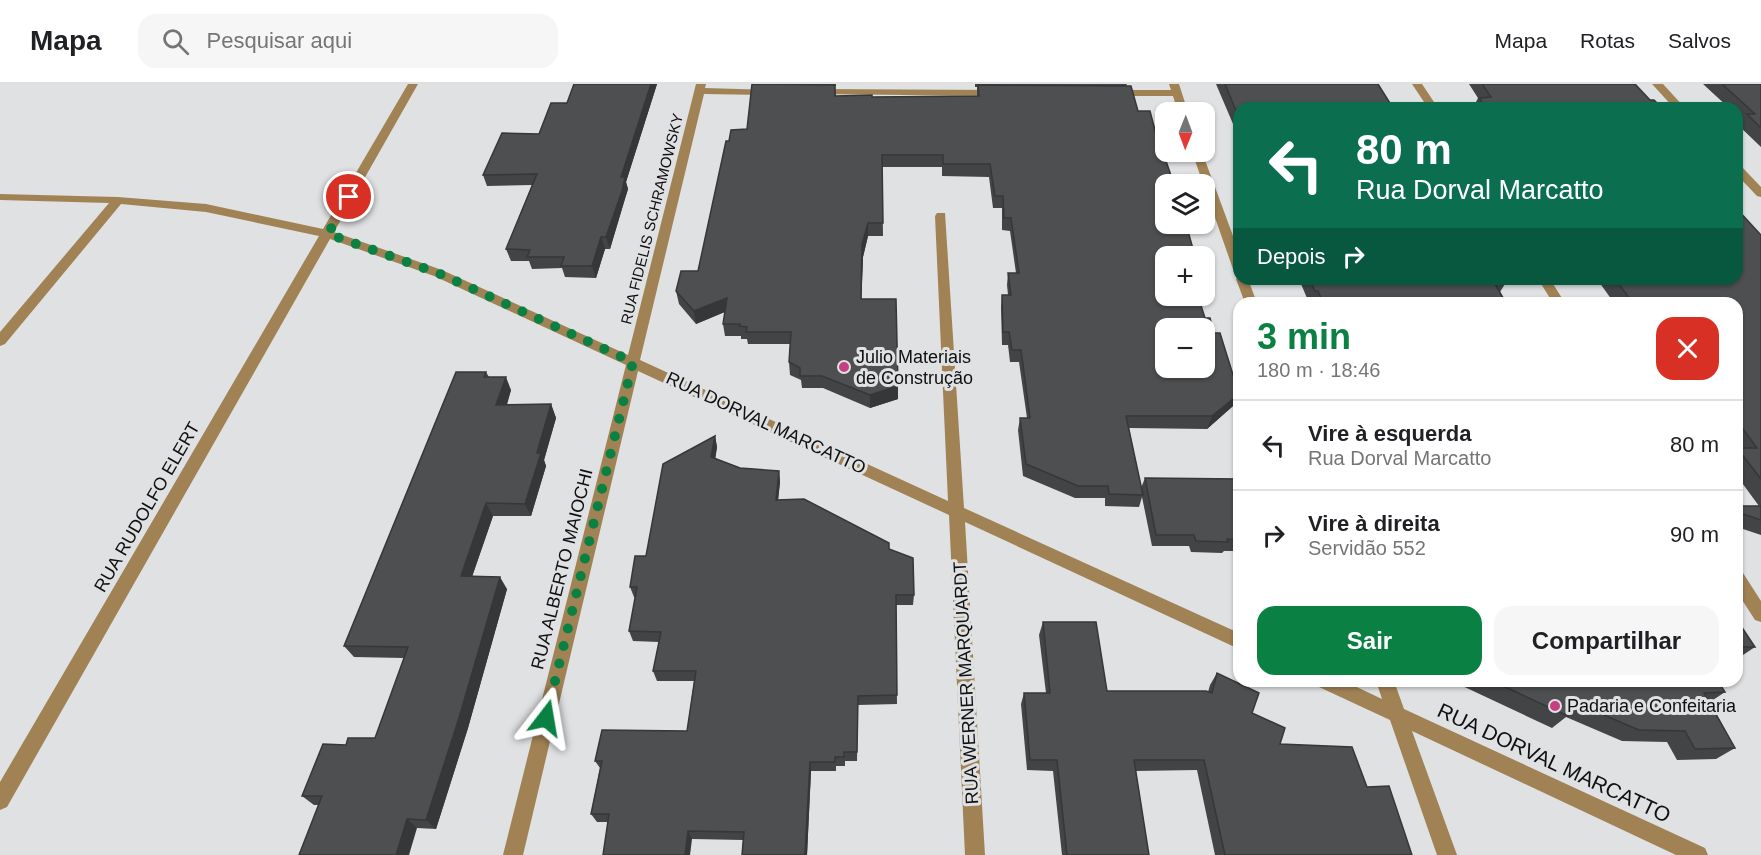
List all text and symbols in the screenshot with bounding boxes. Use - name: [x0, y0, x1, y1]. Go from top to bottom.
- search box: [138, 14, 558, 68]
- text: Mapa: [30, 25, 102, 56]
- icon: search: [159, 25, 192, 58]
- text: Pesquisar aqui: [207, 28, 352, 53]
- text: Mapa: [1495, 29, 1547, 52]
- text: Rotas: [1580, 29, 1635, 52]
- text: Salvos: [1668, 29, 1731, 52]
- north arrow: [1155, 102, 1215, 162]
- map controls: [1155, 102, 1215, 378]
- street label: RUA FIDELIS SCHRAMOWSKY: [617, 112, 686, 326]
- icon: left: [1257, 126, 1335, 204]
- text: 80 m: [1356, 126, 1452, 173]
- pin: [323, 171, 374, 222]
- button: layers: [1155, 174, 1215, 234]
- text: Rua Dorval Marcatto: [1356, 175, 1604, 205]
- icon: arrive: [332, 180, 365, 213]
- icon: right: [1337, 240, 1370, 273]
- text: Depois: [1257, 244, 1325, 269]
- button: +: [1155, 246, 1215, 306]
- text: 3 min: [1257, 316, 1351, 357]
- button: close: [1656, 317, 1719, 380]
- button: −: [1155, 318, 1215, 378]
- place label: Julio Materiais de Construção: [856, 347, 973, 388]
- text: 180 m · 18:46: [1257, 359, 1380, 381]
- marker: Julio Materiais de Construção: [837, 360, 851, 374]
- street label: RUA DORVAL MARCATTO: [663, 368, 869, 478]
- street label: RUA RUDOLFO ELERT: [90, 419, 204, 595]
- text: Vire à esquerda: [1308, 421, 1471, 446]
- icon: left: [1257, 429, 1290, 462]
- text: 80 m: [1670, 432, 1719, 457]
- text: Rua Dorval Marcatto: [1308, 447, 1491, 469]
- street label: RUA ALBERTO MAIOCHI: [527, 466, 597, 672]
- text: Vire à direita: [1308, 511, 1440, 536]
- icon: right: [1257, 519, 1290, 552]
- text: 90 m: [1670, 522, 1719, 547]
- text: Servidão 552: [1308, 537, 1426, 559]
- street label: RUA WERNER MARQUARDT: [950, 561, 982, 805]
- button: Sair: [1257, 606, 1482, 675]
- button: Compartilhar: [1494, 606, 1719, 675]
- position arrow: [514, 686, 578, 750]
- place label: Padaria e Confeitaria: [1567, 696, 1737, 716]
- street label: RUA DORVAL MARCATTO: [1434, 698, 1674, 827]
- marker: Padaria e Confeitaria: [1548, 699, 1562, 713]

